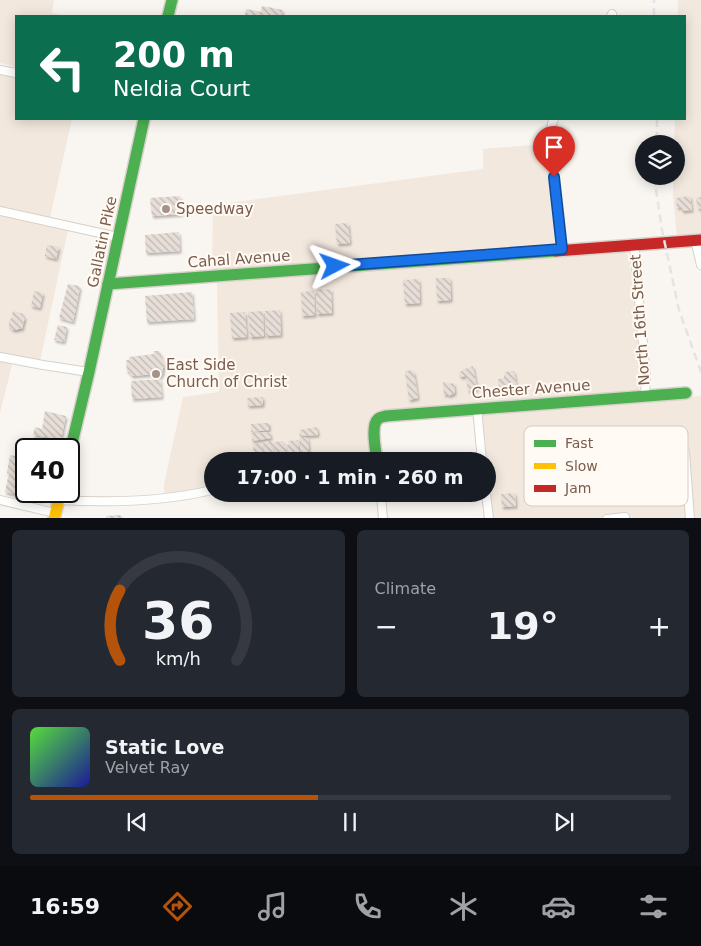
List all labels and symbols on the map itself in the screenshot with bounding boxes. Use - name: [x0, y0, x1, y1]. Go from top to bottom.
- pin: [533, 126, 575, 177]
- street label: Gallatin Pike: [84, 195, 120, 289]
- place label: Speedway: [176, 200, 253, 218]
- marker: Speedway: [160, 203, 172, 215]
- position arrow: [308, 239, 360, 291]
- street label: Cahal Avenue: [187, 246, 291, 272]
- street label: North 16th Street: [626, 254, 654, 386]
- place label: East Side Church of Christ: [166, 356, 287, 391]
- marker: East Side Church of Christ: [150, 368, 162, 380]
- street label: Chester Avenue: [471, 376, 591, 402]
- legend: [524, 426, 688, 506]
- text: Fast: [565, 435, 594, 451]
- speed limit sign: 40: [15, 438, 80, 503]
- text: Slow: [565, 458, 598, 474]
- text: Jam: [564, 480, 591, 496]

